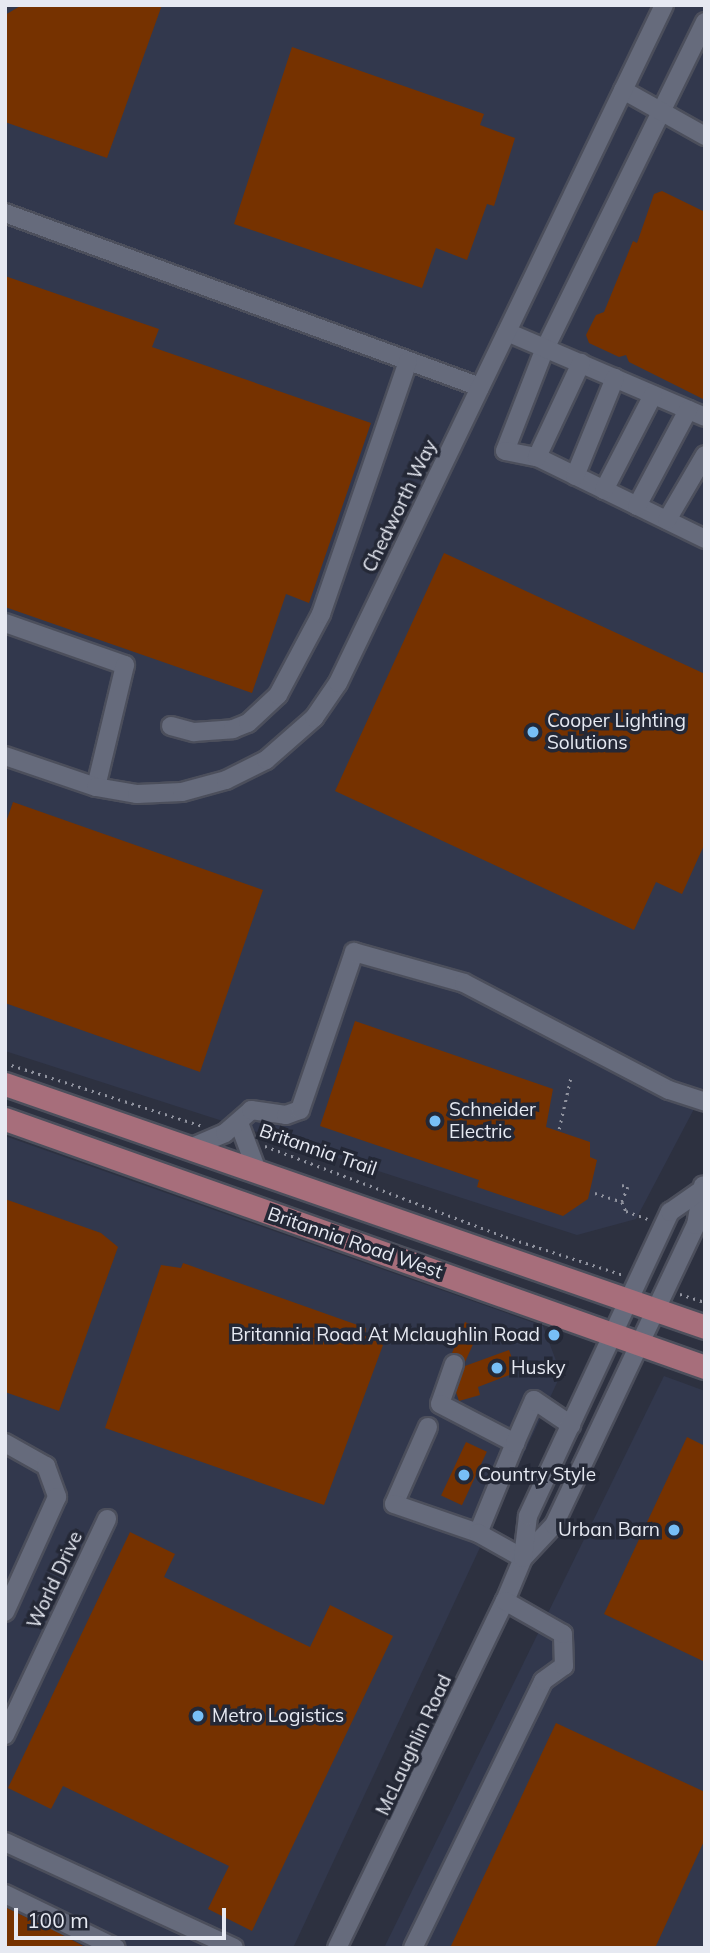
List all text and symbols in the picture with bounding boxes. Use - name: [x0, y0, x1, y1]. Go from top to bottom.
- street label: Chedworth Way: [358, 436, 442, 576]
- place label: Cooper Lighting Solutions: [547, 710, 686, 754]
- marker: Cooper Lighting Solutions: [525, 724, 541, 740]
- place label: Schneider Electric: [449, 1099, 536, 1143]
- marker: Schneider Electric: [427, 1113, 443, 1129]
- street label: Britannia Trail: [256, 1119, 380, 1181]
- street label: Britannia Road West: [265, 1202, 445, 1284]
- place label: Britannia Road At Mclaughlin Road: [231, 1324, 540, 1346]
- marker: Britannia Road At Mclaughlin Road: [546, 1327, 562, 1343]
- place label: Husky: [511, 1357, 566, 1379]
- marker: Husky: [489, 1360, 505, 1376]
- place label: Country Style: [478, 1464, 596, 1486]
- marker: Country Style: [456, 1467, 472, 1483]
- place label: Urban Barn: [558, 1519, 660, 1541]
- marker: Urban Barn: [666, 1522, 682, 1538]
- street label: World Drive: [23, 1528, 87, 1632]
- street label: McLaughlin Road: [371, 1671, 457, 1819]
- place label: Metro Logistics: [212, 1705, 344, 1727]
- marker: Metro Logistics: [190, 1708, 206, 1724]
- scale bar: [18, 1894, 229, 1938]
- text: 100 m: [27, 1907, 89, 1933]

